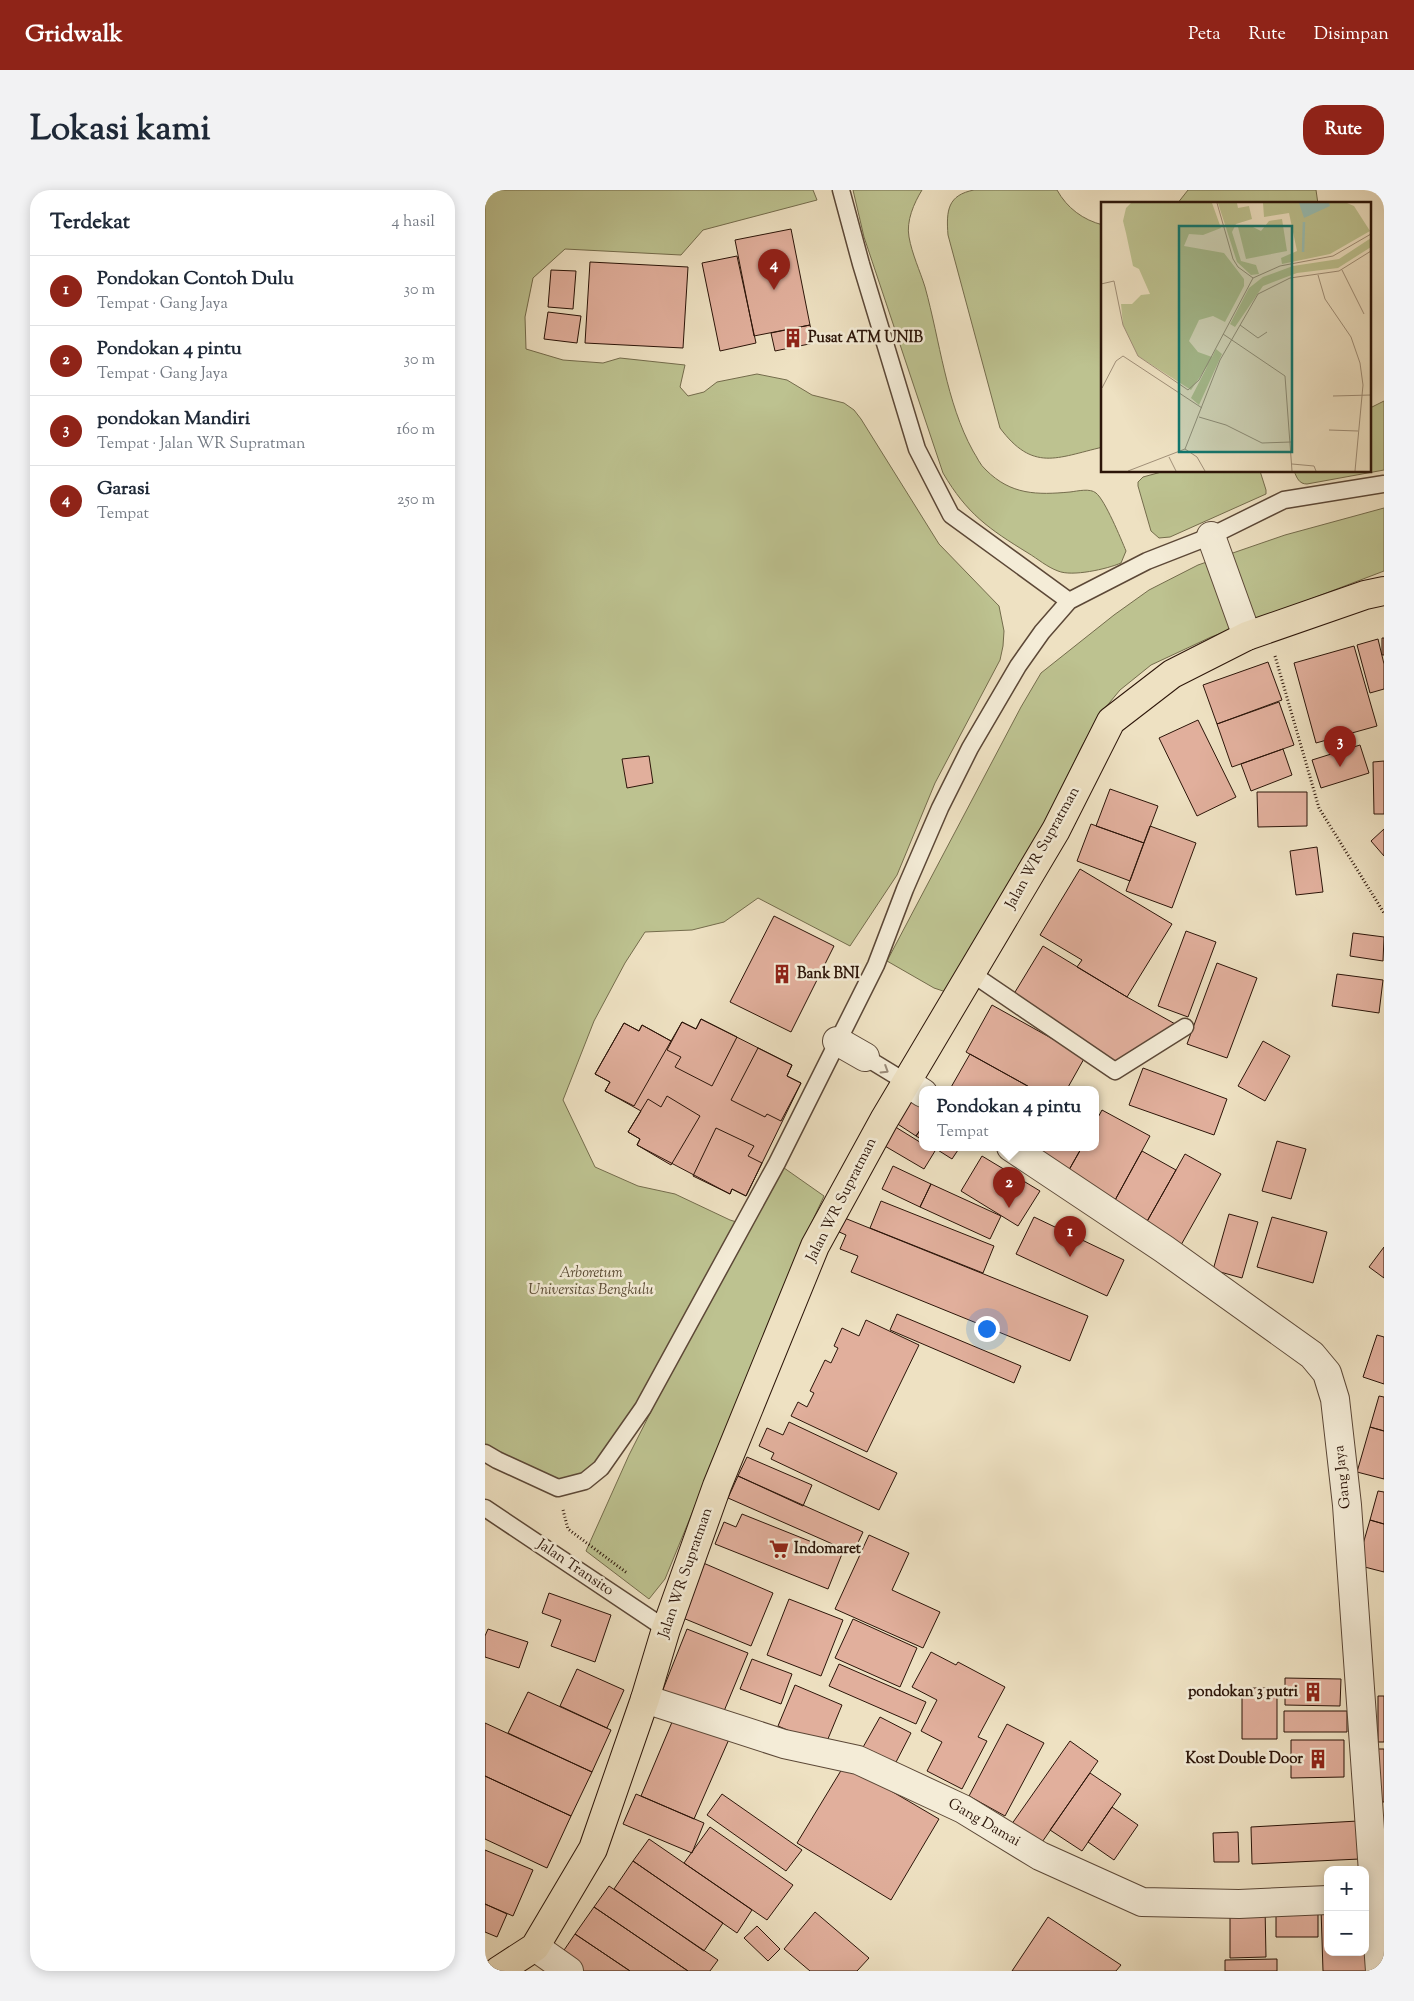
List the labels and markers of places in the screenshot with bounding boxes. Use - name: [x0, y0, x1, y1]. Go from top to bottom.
- pin: 4: [758, 249, 790, 290]
- building icon: Pusat ATM UNIB: [782, 327, 804, 349]
- place label: Pusat ATM UNIB: [808, 328, 923, 349]
- pin: 3: [1324, 726, 1356, 767]
- building icon: Bank BNI: [771, 963, 793, 985]
- place label: Bank BNI: [797, 964, 860, 985]
- pin: 2: [993, 1167, 1025, 1208]
- pin: 1: [1054, 1216, 1086, 1257]
- supermarket icon: Indomaret: [768, 1538, 790, 1560]
- place label: Indomaret: [794, 1539, 862, 1560]
- building icon: pondokan 3 putri: [1302, 1681, 1324, 1703]
- place label: pondokan 3 putri: [1188, 1682, 1299, 1703]
- building icon: Kost Double Door: [1307, 1748, 1329, 1770]
- place label: Kost Double Door: [1186, 1749, 1303, 1770]

